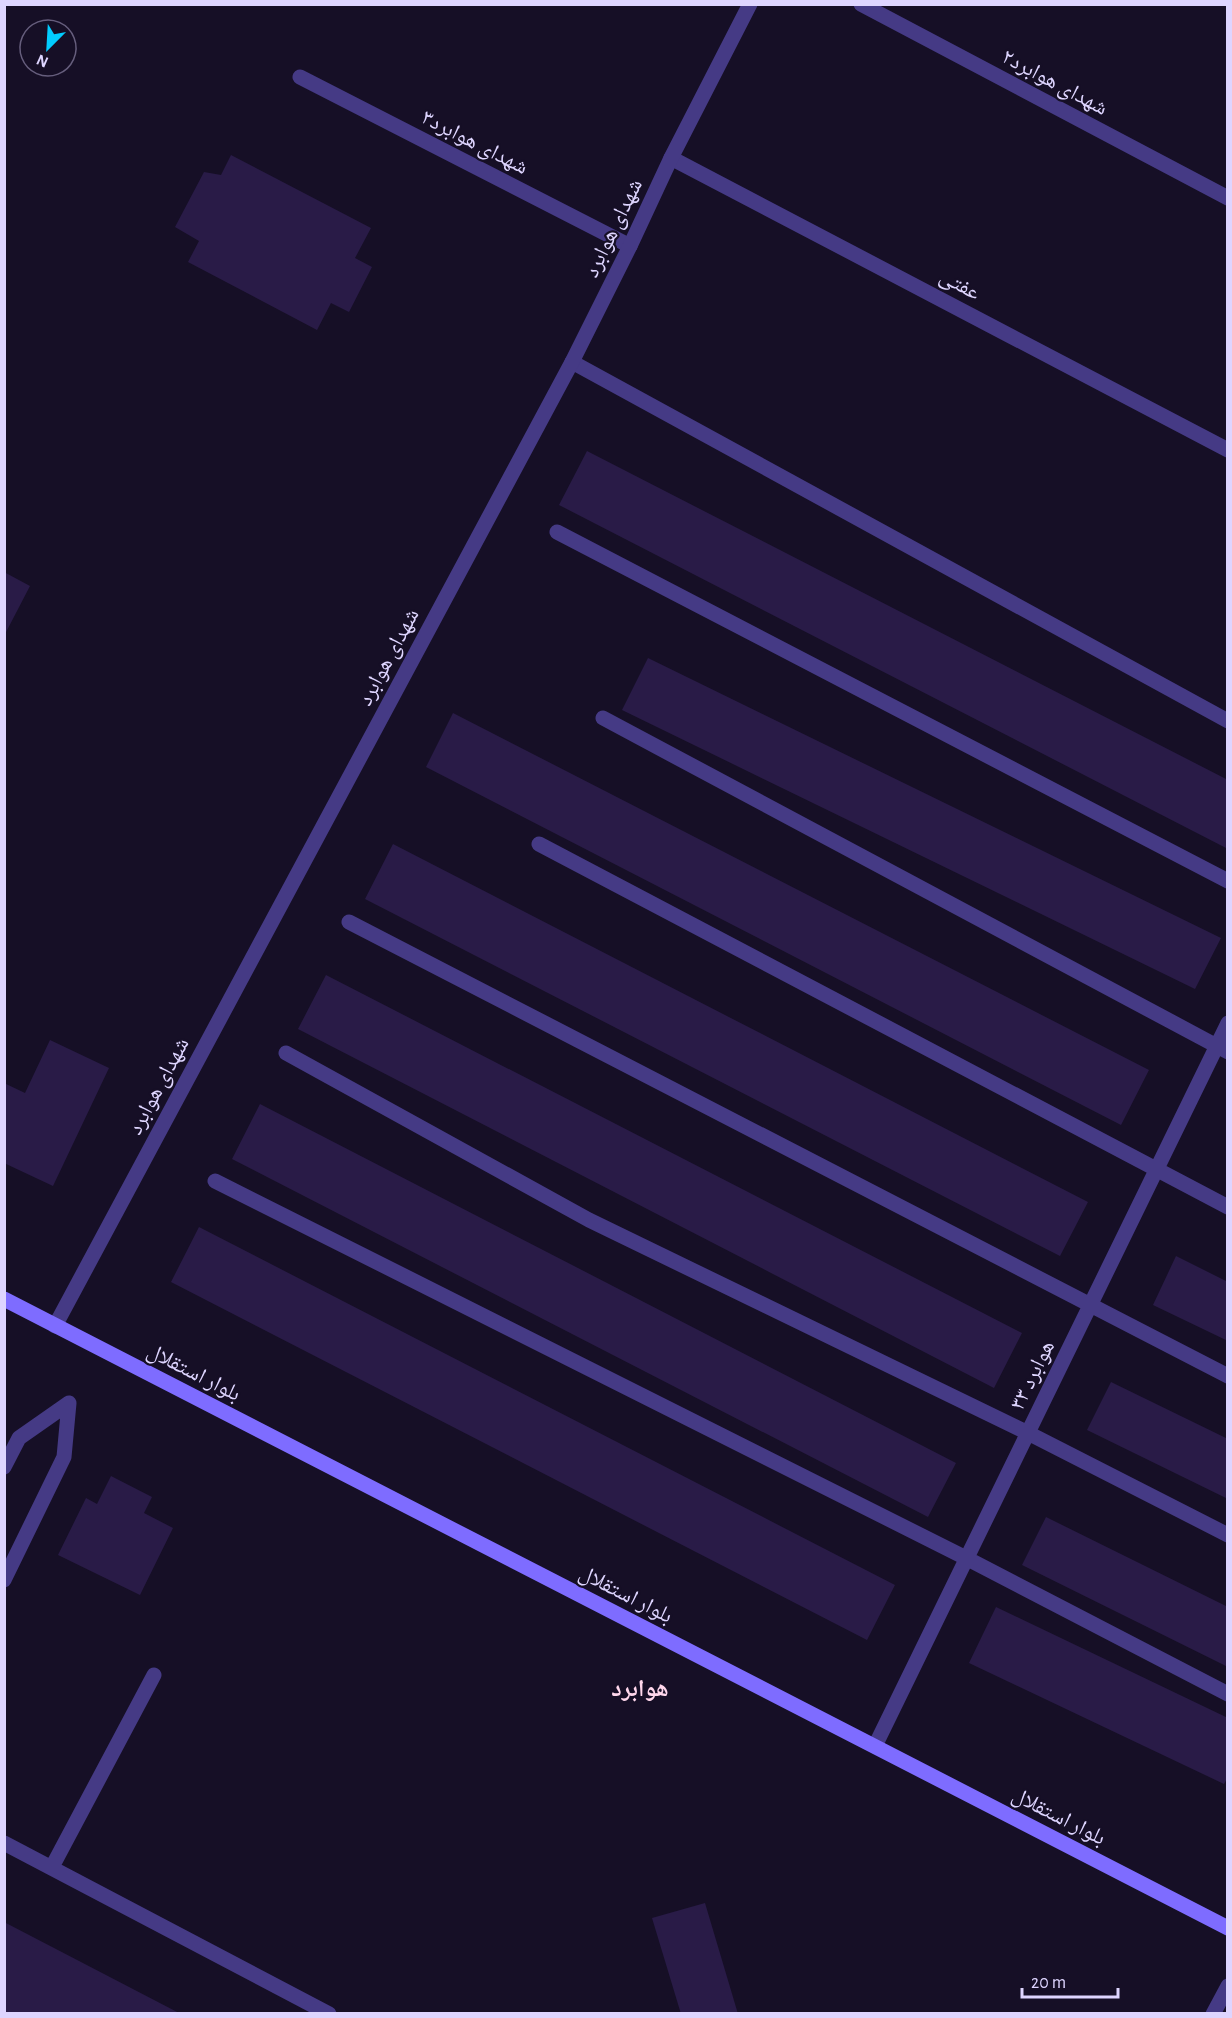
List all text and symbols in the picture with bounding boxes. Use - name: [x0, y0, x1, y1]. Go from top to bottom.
- north arrow: [18, 18, 78, 78]
- street label: شهدای هوابرد۲: [998, 45, 1112, 121]
- text: N: [34, 51, 51, 70]
- street label: ۳شهدای هوابرد: [417, 106, 532, 180]
- street label: شهدای هوابرد: [580, 175, 648, 282]
- street label: عفتی: [935, 264, 984, 305]
- street label: شهدای هوابرد: [353, 605, 424, 710]
- street label: شهدای هوابرد: [123, 1034, 194, 1139]
- street label: ۳۳ هوابرد: [1006, 1337, 1059, 1414]
- street label: بلوار استقلال: [143, 1339, 244, 1407]
- street label: بلوار استقلال: [575, 1561, 676, 1629]
- district label: هوابرد: [611, 1677, 669, 1702]
- street label: بلوار استقلال: [1008, 1783, 1109, 1851]
- scale bar: [1022, 1961, 1118, 1999]
- text: 20 m: [1031, 1974, 1066, 1992]

